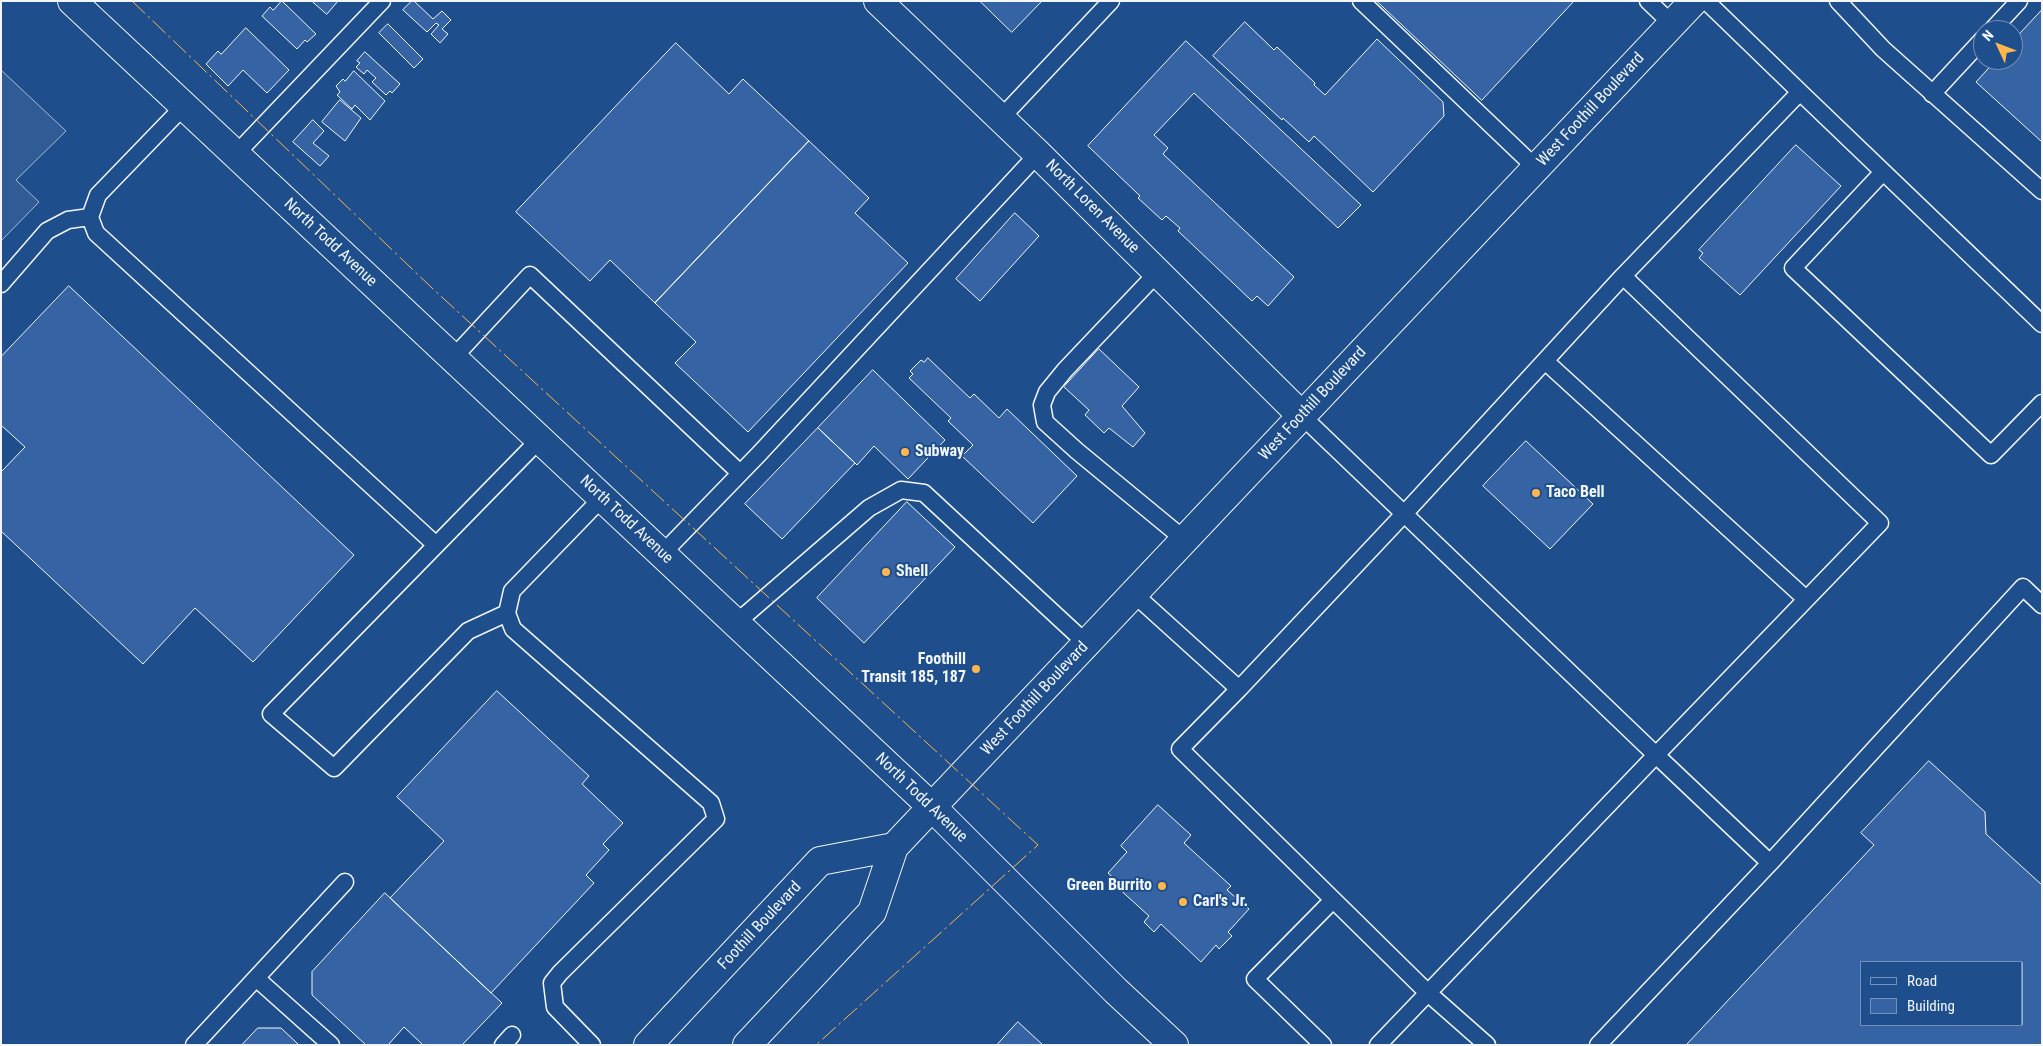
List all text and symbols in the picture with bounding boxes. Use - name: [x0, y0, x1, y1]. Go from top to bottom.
- north arrow: [1973, 20, 2023, 70]
- text: N: [1979, 27, 1997, 44]
- street label: West Foothill Boulevard: [1533, 49, 1649, 171]
- street label: North Loren Avenue: [1041, 156, 1143, 258]
- street label: North Todd Avenue: [279, 195, 381, 291]
- street label: West Foothill Boulevard: [1255, 343, 1371, 465]
- place label: Subway: [915, 442, 964, 462]
- marker: Subway: [899, 446, 911, 458]
- street label: North Todd Avenue: [575, 472, 677, 568]
- place label: Taco Bell: [1546, 483, 1605, 503]
- marker: Taco Bell: [1530, 487, 1542, 499]
- place label: Shell: [896, 562, 928, 582]
- marker: Shell: [880, 566, 892, 578]
- street label: West Foothill Boulevard: [977, 638, 1093, 760]
- place label: Foothill Transit 185, 187: [861, 650, 966, 688]
- marker: Foothill Transit 185, 187: [970, 663, 982, 675]
- street label: North Todd Avenue: [871, 749, 971, 847]
- place label: Green Burrito: [1067, 876, 1152, 896]
- street label: Foothill Boulevard: [714, 878, 806, 974]
- marker: Green Burrito: [1156, 880, 1168, 892]
- place label: Carl's Jr.: [1193, 892, 1248, 912]
- marker: Carl's Jr.: [1177, 896, 1189, 908]
- legend: [1860, 961, 2023, 1026]
- text: Road: [1907, 972, 1937, 990]
- text: Building: [1907, 997, 1955, 1015]

